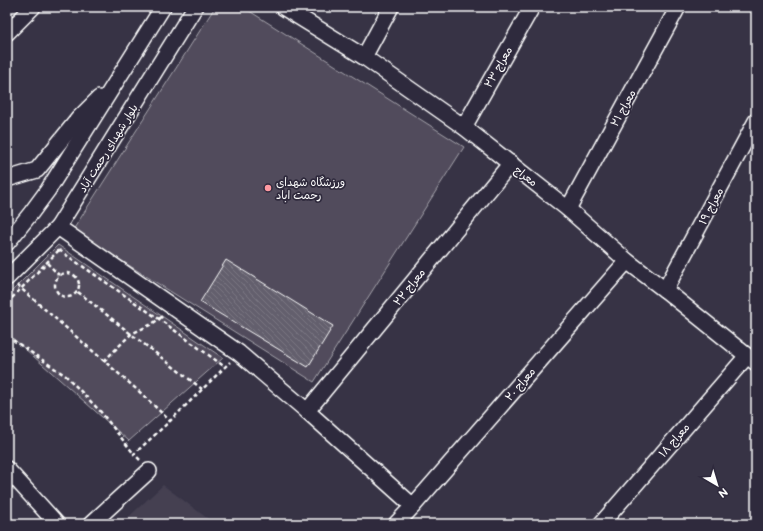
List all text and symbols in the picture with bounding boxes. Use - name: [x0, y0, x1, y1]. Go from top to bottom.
- street label: معراج ۲۳: [481, 44, 516, 91]
- street label: معراج ۲۱: [608, 88, 640, 129]
- street label: بلوار شهدای رحمت آباد: [76, 102, 142, 195]
- street label: معراج: [511, 163, 540, 190]
- place label: ورزشگاه شهدای رحمت اباد: [276, 176, 345, 203]
- marker: ورزشگاه شهدای رحمت اباد: [263, 183, 273, 193]
- street label: معراج ۱۹: [696, 186, 727, 227]
- street label: معراج ۲۲: [391, 266, 429, 309]
- street label: معراج ۲۰: [502, 365, 539, 404]
- street label: معراج ۱۸: [656, 421, 693, 461]
- north arrow: [697, 465, 737, 505]
- text: N: [716, 485, 730, 500]

